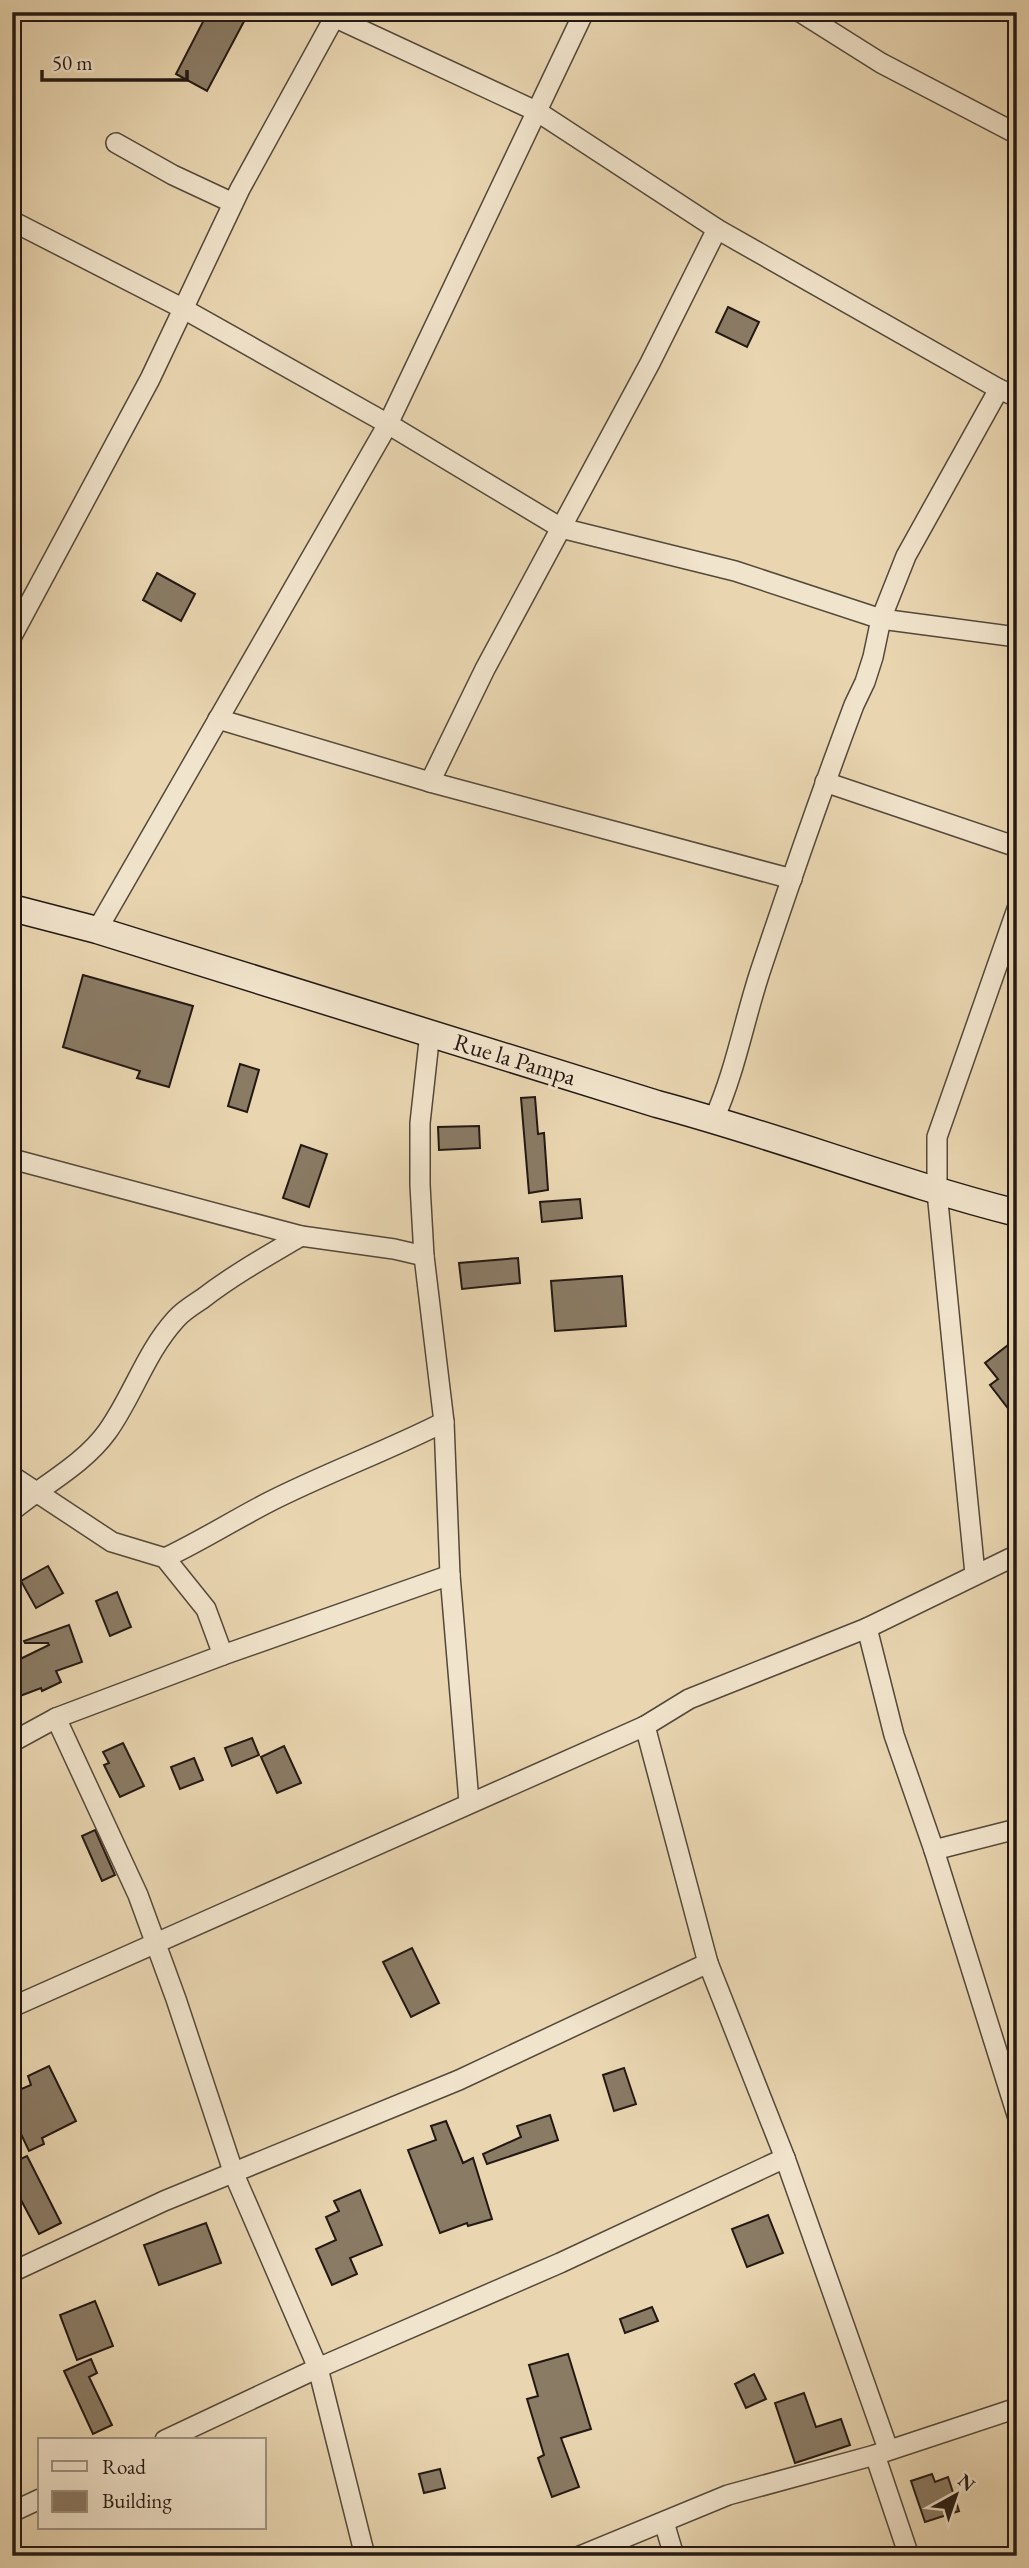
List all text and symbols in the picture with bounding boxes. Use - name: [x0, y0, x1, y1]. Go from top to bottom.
- scale bar: [42, 38, 187, 82]
- text: 50 m: [52, 49, 93, 76]
- street label: Rue la Pampa: [450, 1026, 580, 1092]
- legend: [38, 2438, 266, 2530]
- text: Road: [102, 2453, 146, 2480]
- north arrow: [920, 2460, 990, 2530]
- text: N: [953, 2468, 981, 2497]
- text: Building: [102, 2487, 172, 2514]

